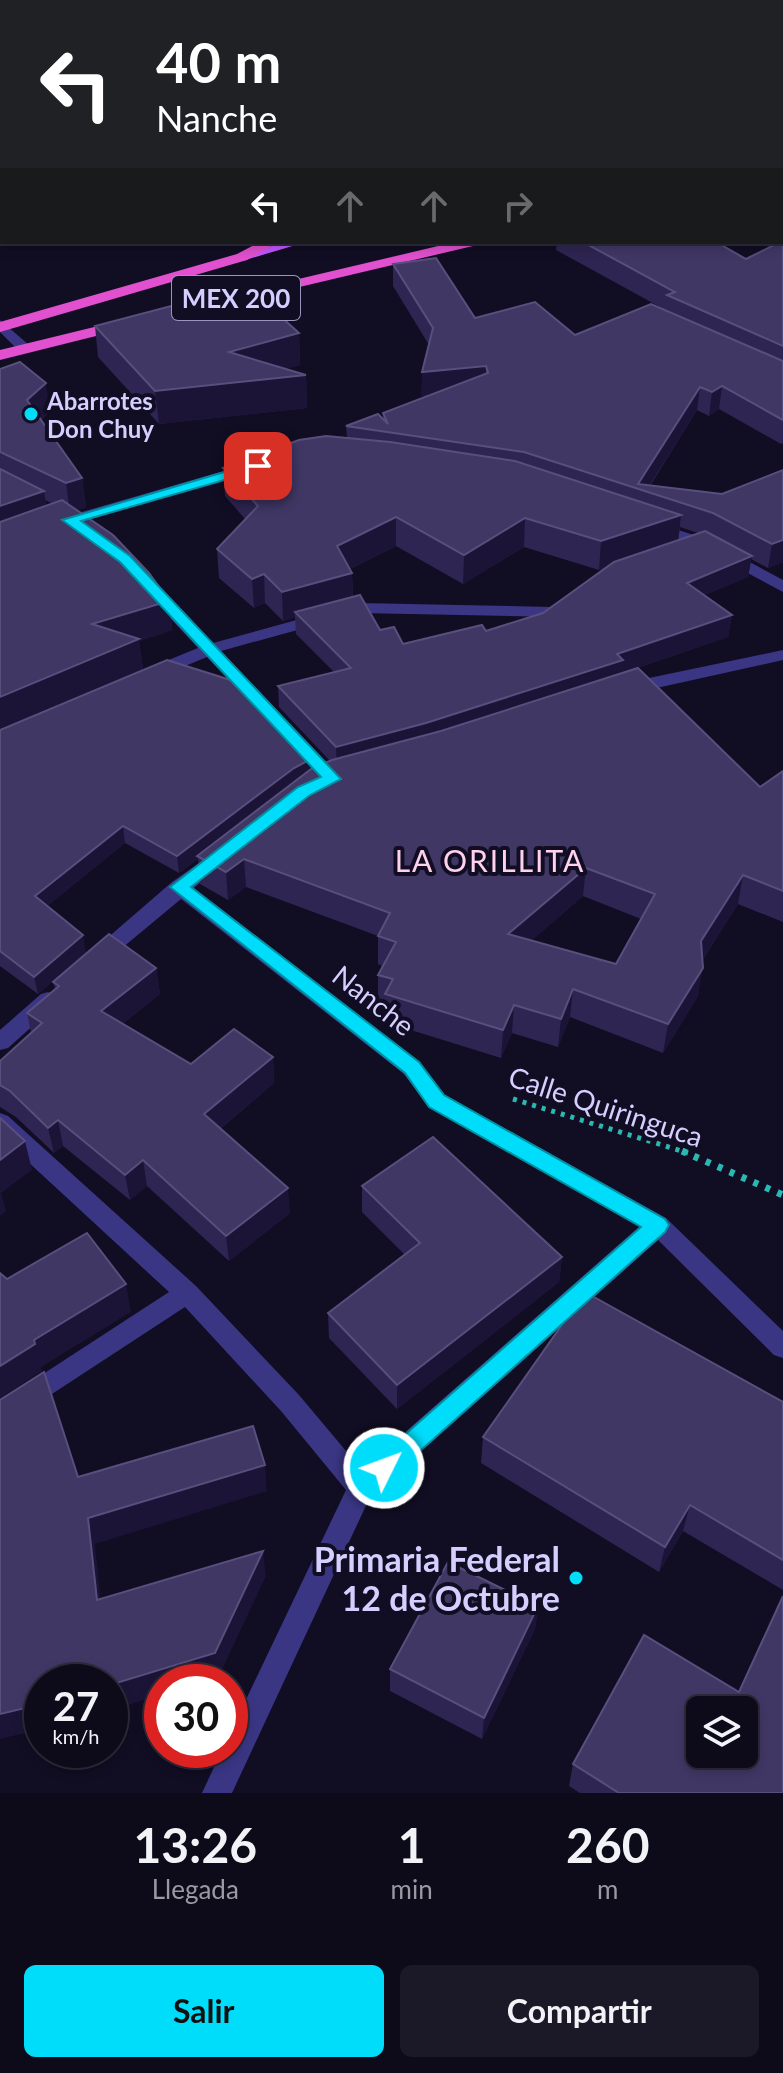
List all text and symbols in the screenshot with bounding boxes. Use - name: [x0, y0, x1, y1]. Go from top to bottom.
- text: 40 m: [156, 28, 281, 95]
- icon: left: [24, 32, 128, 136]
- text: Nanche: [156, 96, 277, 140]
- icon: left: [244, 184, 288, 228]
- icon: ahead: [328, 184, 372, 228]
- icon: ahead: [412, 184, 456, 228]
- icon: right: [496, 184, 540, 228]
- road number: MEX 200: [172, 276, 300, 320]
- place label: Abarrotes Don Chuy: [46, 386, 154, 443]
- marker: Abarrotes Don Chuy: [22, 405, 40, 423]
- pin: [224, 432, 292, 500]
- icon: arrive: [236, 444, 280, 488]
- district label: LA ORILLITA: [395, 842, 585, 878]
- street label: Nanche: [326, 958, 422, 1042]
- street label: Calle Quiringuca: [505, 1059, 707, 1153]
- position arrow: [342, 1426, 426, 1510]
- place label: Primaria Federal 12 de Octubre: [314, 1538, 560, 1618]
- marker: Primaria Federal 12 de Octubre: [567, 1569, 585, 1587]
- speed limit sign: 30: [144, 1664, 248, 1768]
- text: 27: [53, 1682, 99, 1730]
- map controls: [686, 1696, 758, 1768]
- button: layers: [686, 1696, 758, 1768]
- text: km/h: [53, 1724, 99, 1748]
- text: 13:26: [133, 1816, 257, 1873]
- text: 1: [398, 1816, 426, 1873]
- text: 260: [566, 1816, 650, 1873]
- text: Llegada: [152, 1873, 239, 1905]
- text: min: [391, 1873, 433, 1905]
- text: m: [597, 1873, 619, 1905]
- button: Salir: [24, 1965, 384, 2057]
- button: Compartir: [400, 1965, 759, 2057]

